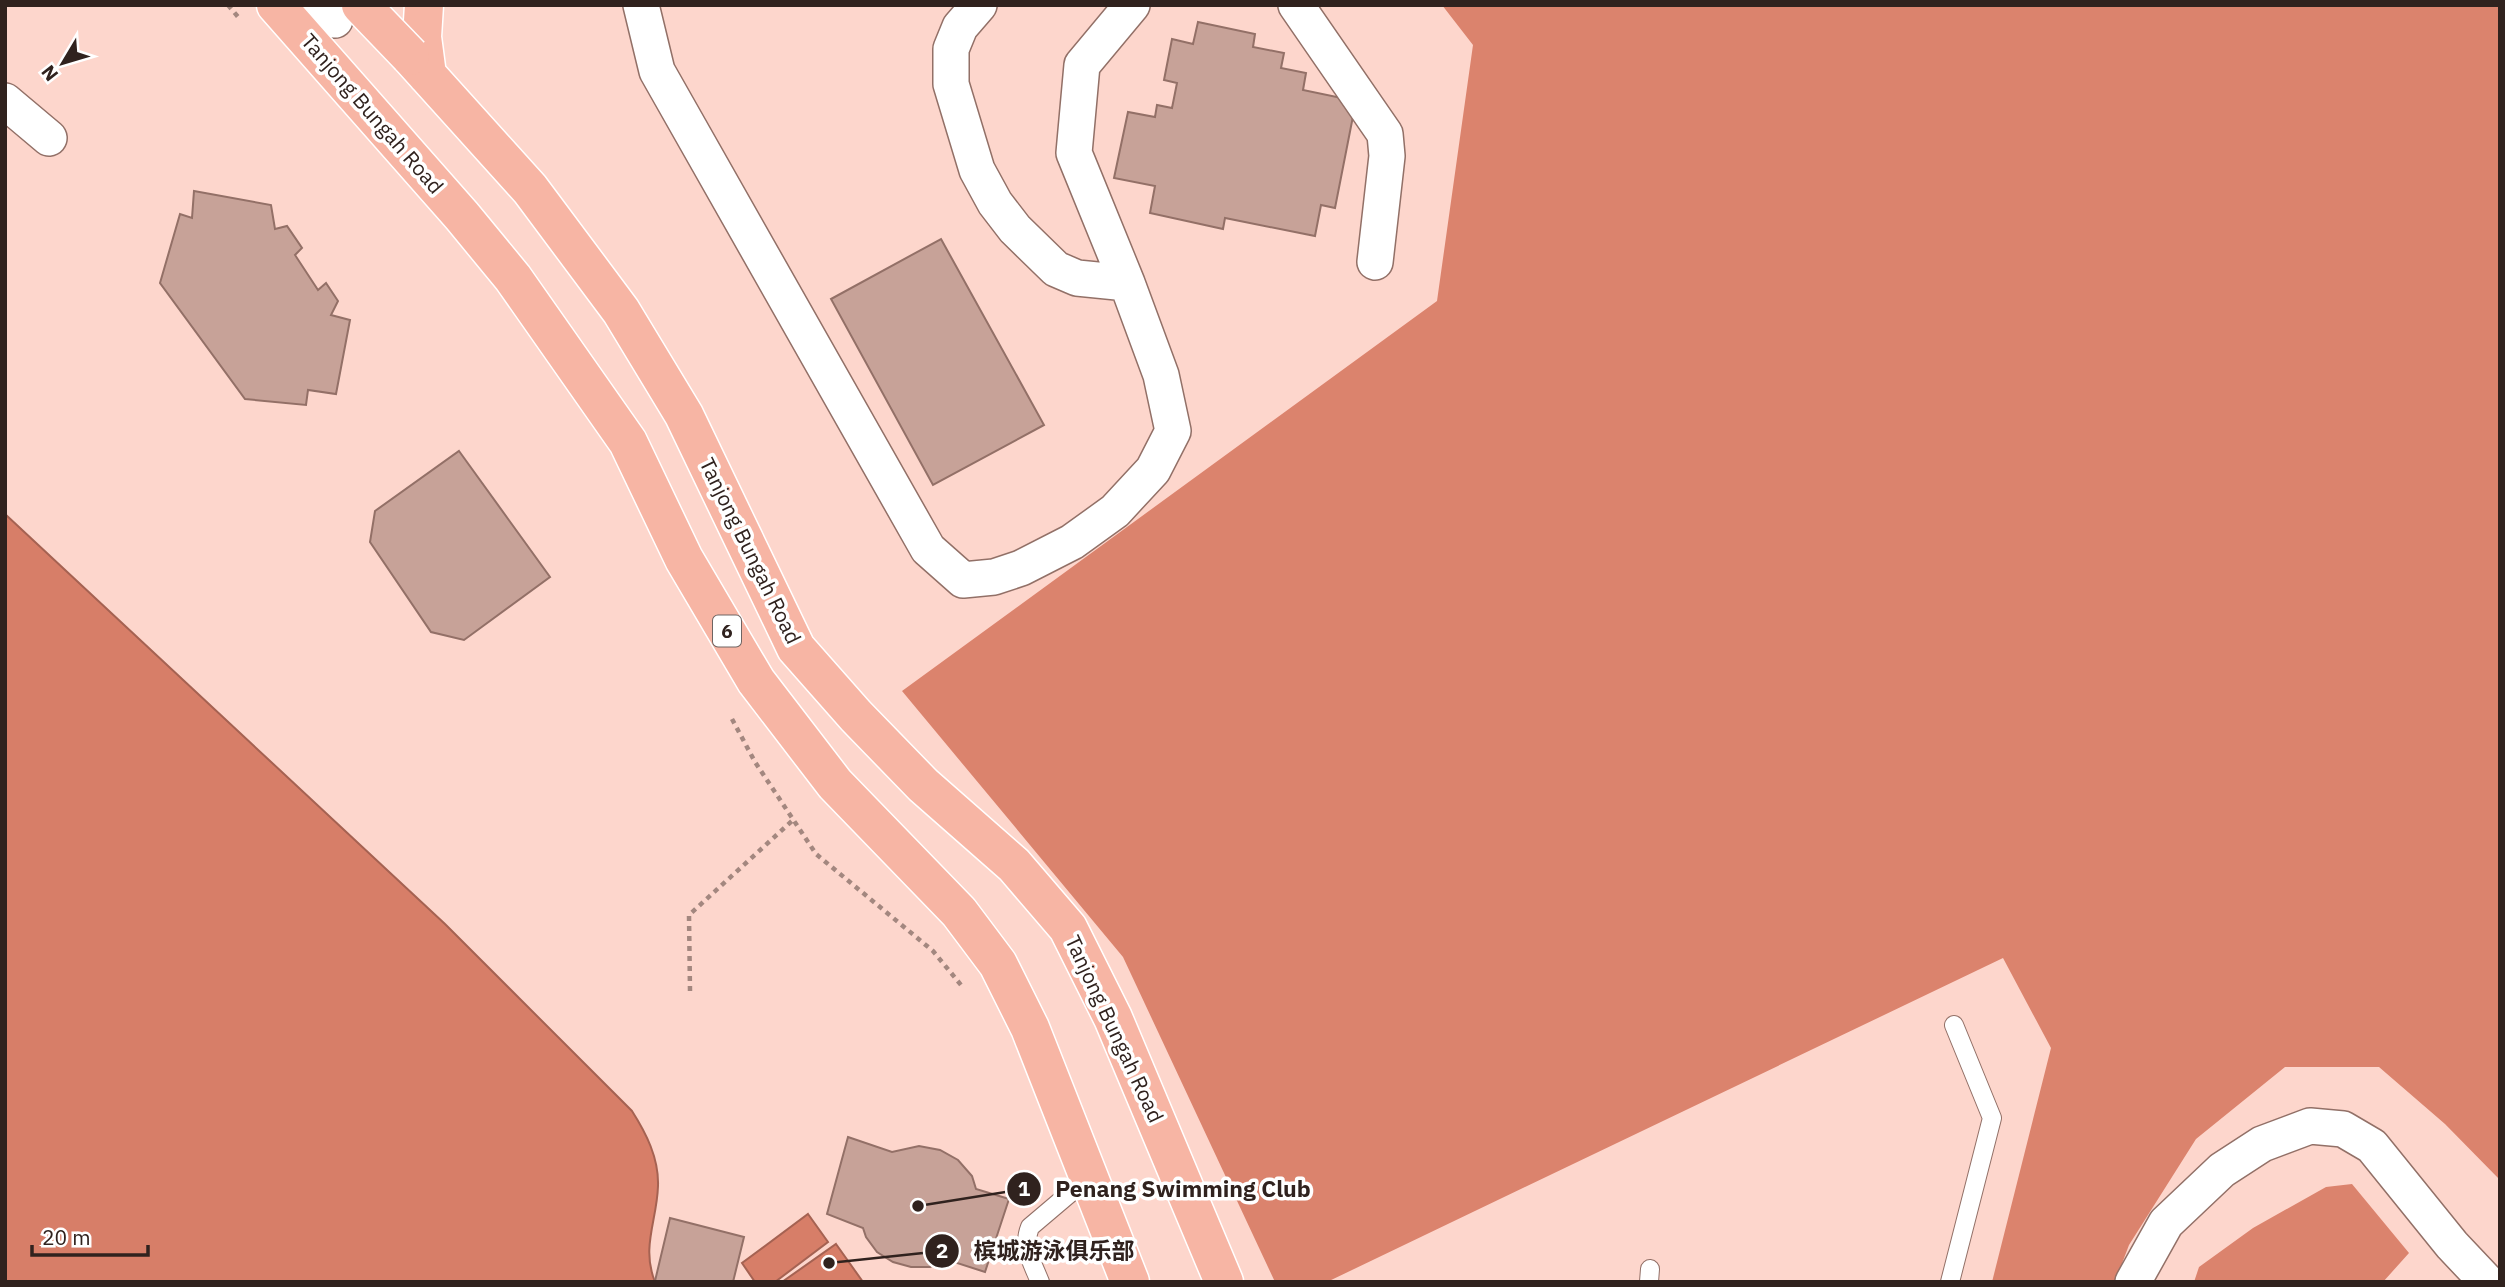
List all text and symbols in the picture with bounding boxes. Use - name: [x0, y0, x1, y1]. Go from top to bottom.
- street label: Tanjong Bungah Road: [295, 27, 450, 199]
- north arrow: [28, 28, 98, 98]
- text: N: [36, 61, 63, 86]
- street label: Tanjong Bungah Road: [694, 453, 808, 648]
- road number: 6: [713, 616, 741, 646]
- street label: Tanjong Bungah Road: [1059, 930, 1171, 1127]
- callout: Penang Swimming Club: [1006, 1167, 1325, 1211]
- text: Penang Swimming Club: [1055, 1173, 1311, 1203]
- text: 1: [1018, 1174, 1031, 1202]
- scale bar: [32, 1214, 147, 1258]
- text: 20 m: [42, 1223, 91, 1251]
- callout: 槟城游泳俱乐部: [924, 1229, 1148, 1273]
- text: 槟城游泳俱乐部: [974, 1235, 1135, 1265]
- text: 2: [936, 1236, 948, 1264]

